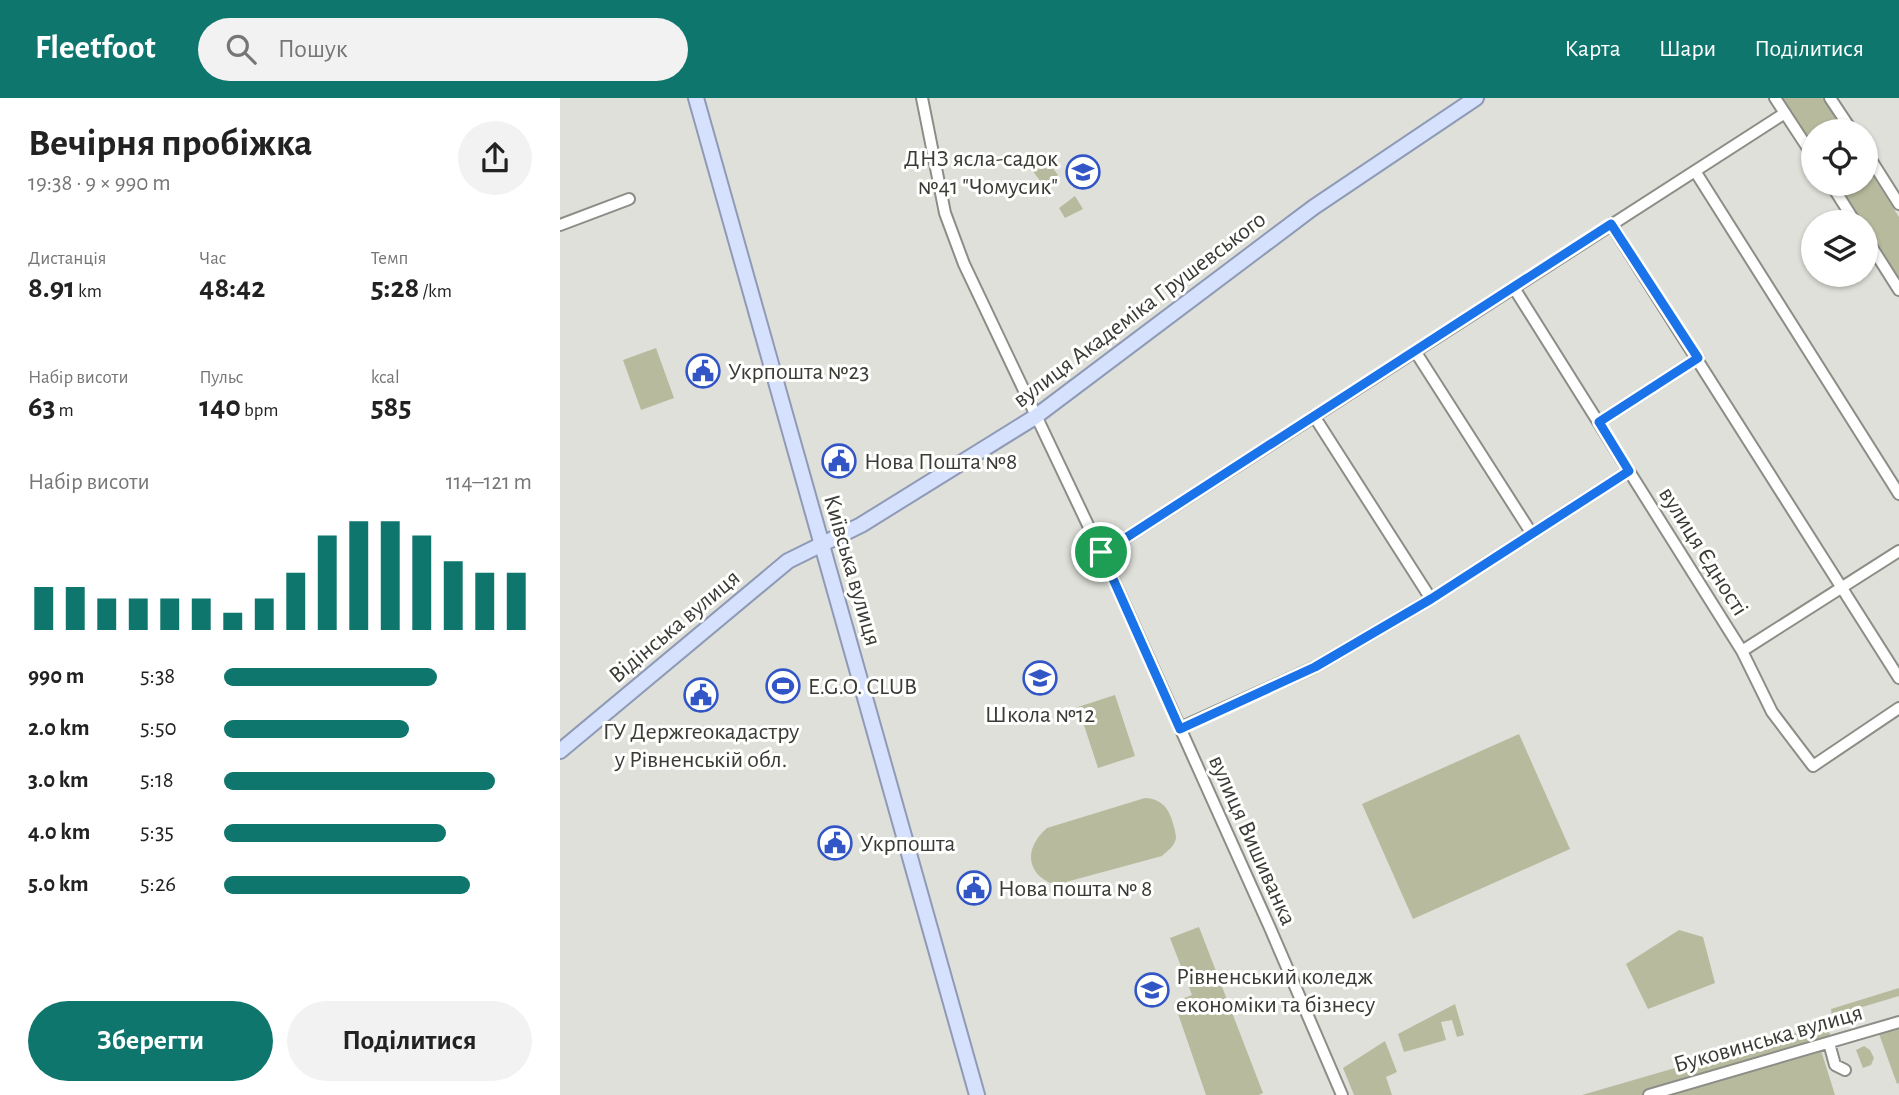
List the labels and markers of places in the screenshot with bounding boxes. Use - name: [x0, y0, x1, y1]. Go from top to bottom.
- place label: ДНЗ ясла-садок №41 "Чомусик": [904, 147, 1058, 199]
- school or university icon: ДНЗ ясла-садок №41 "Чомусик": [1064, 153, 1102, 191]
- public building icon: Укрпошта №23: [684, 352, 722, 390]
- place label: Укрпошта №23: [728, 360, 869, 384]
- public building icon: Нова Пошта №8: [820, 442, 858, 480]
- place label: Нова Пошта №8: [864, 450, 1017, 474]
- pin: [1071, 522, 1131, 582]
- school or university icon: Школа №12: [1021, 659, 1059, 697]
- sports icon: E.G.O. CLUB: [764, 667, 802, 705]
- place label: E.G.O. CLUB: [808, 675, 917, 699]
- public building icon: ГУ Держгеокадастру у Рівненській обл.: [682, 676, 720, 714]
- place label: Школа №12: [985, 703, 1095, 727]
- place label: ГУ Держгеокадастру у Рівненській обл.: [603, 720, 800, 772]
- public building icon: Укрпошта: [816, 824, 854, 862]
- place label: Укрпошта: [860, 832, 956, 856]
- public building icon: Нова пошта № 8: [955, 869, 993, 907]
- place label: Нова пошта № 8: [998, 877, 1152, 901]
- place label: Рівненський коледж економіки та бізнесу: [1176, 965, 1376, 1017]
- school or university icon: Рівненський коледж економіки та бізнесу: [1133, 971, 1171, 1009]

